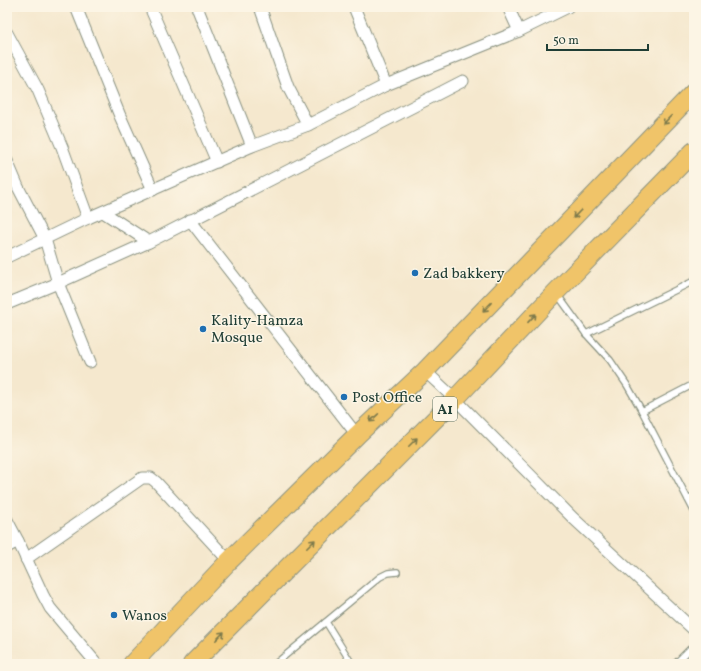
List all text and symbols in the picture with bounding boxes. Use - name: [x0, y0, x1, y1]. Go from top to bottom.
- scale bar: [547, 26, 648, 52]
- text: 50 m: [553, 33, 579, 49]
- one-way arrow: [662, 115, 672, 125]
- one-way arrow: [572, 209, 582, 219]
- place label: Zad bakkery: [423, 264, 505, 285]
- marker: Zad bakkery: [410, 268, 420, 278]
- one-way arrow: [482, 302, 491, 312]
- place label: Kality-Hamza Mosque: [211, 311, 303, 349]
- one-way arrow: [527, 313, 537, 323]
- marker: Kality-Hamza Mosque: [198, 324, 208, 334]
- place label: Post Office: [352, 388, 422, 409]
- marker: Post Office: [339, 392, 349, 402]
- road number: A1: [433, 397, 457, 421]
- one-way arrow: [369, 414, 380, 423]
- one-way arrow: [408, 437, 418, 447]
- one-way arrow: [306, 539, 316, 549]
- place label: Wanos: [122, 606, 167, 627]
- marker: Wanos: [109, 610, 119, 620]
- one-way arrow: [215, 631, 225, 641]

